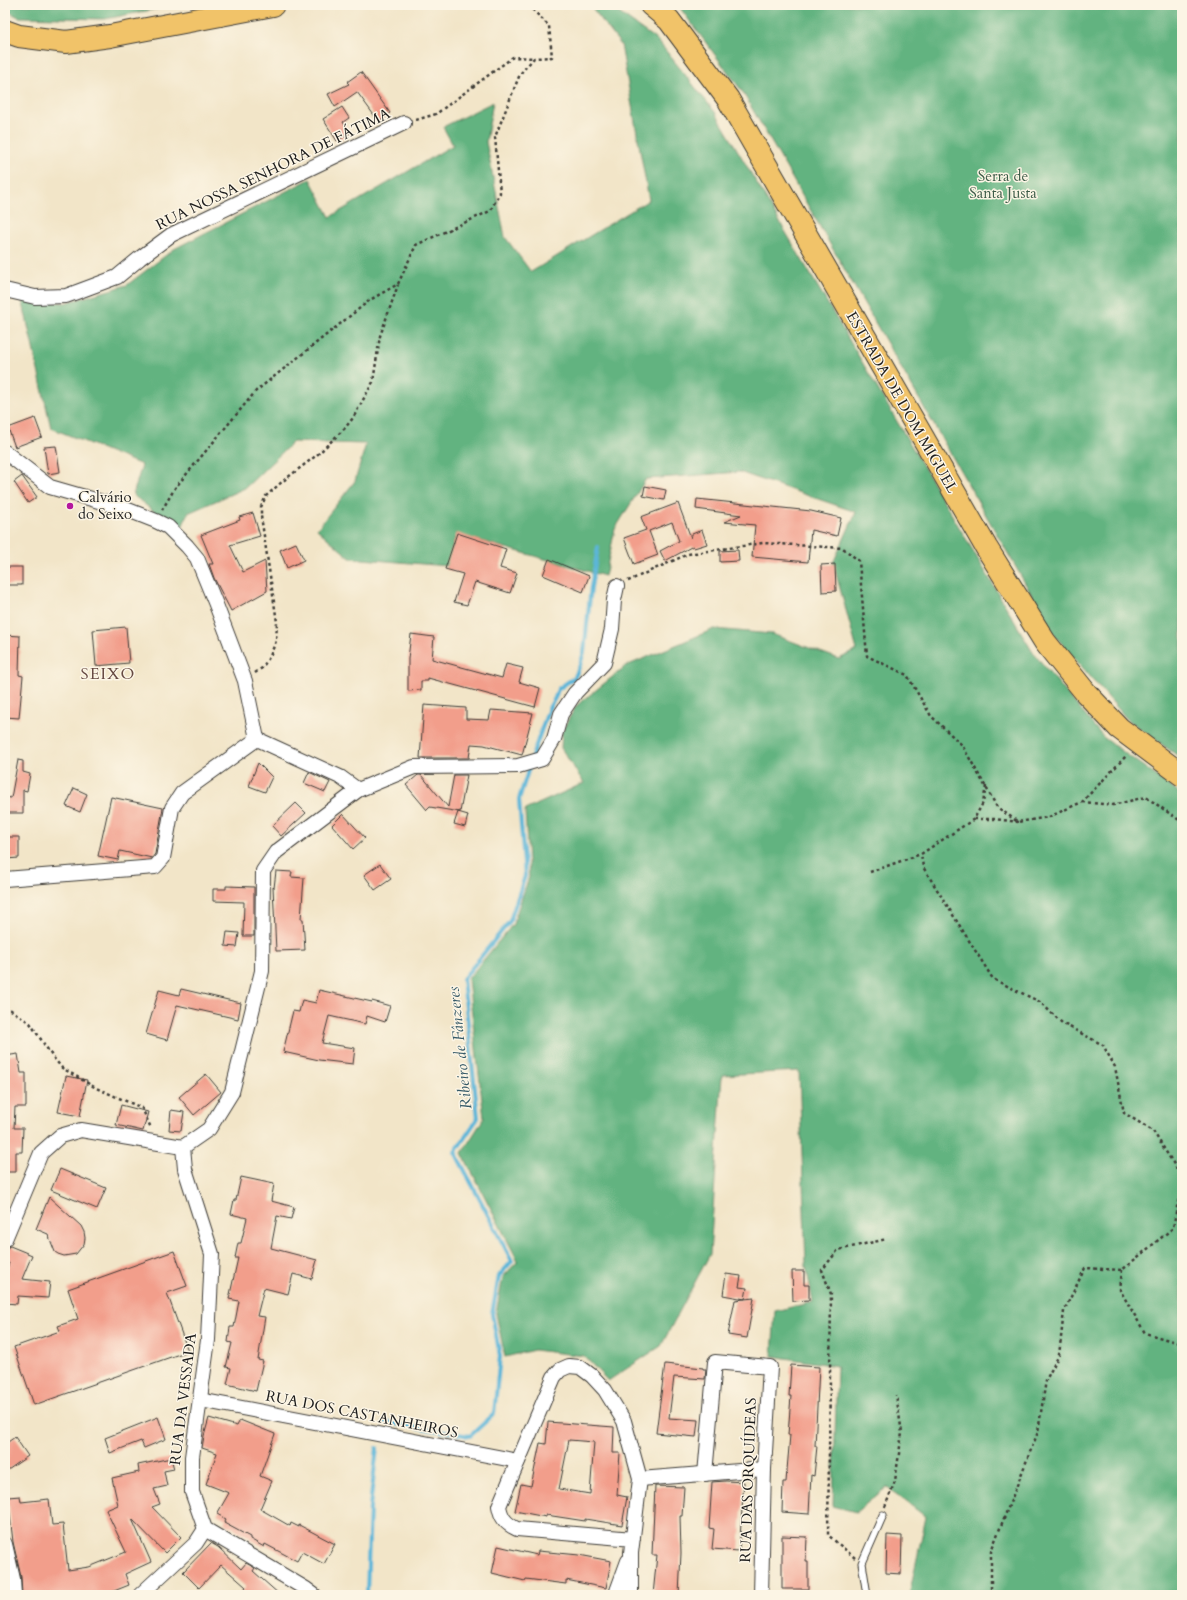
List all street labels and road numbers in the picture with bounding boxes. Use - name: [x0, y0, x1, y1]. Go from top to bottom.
- street label: RUA NOSSA SENHORA DE FÁTIMA: [152, 103, 394, 235]
- street label: ESTRADA DE DOM MIGUEL: [842, 308, 963, 497]
- street label: RUA DA VESSADA: [165, 1331, 201, 1466]
- street label: RUA DOS CASTANHEIROS: [264, 1385, 460, 1443]
- street label: RUA DAS ORQUÍDEAS: [735, 1397, 761, 1563]

